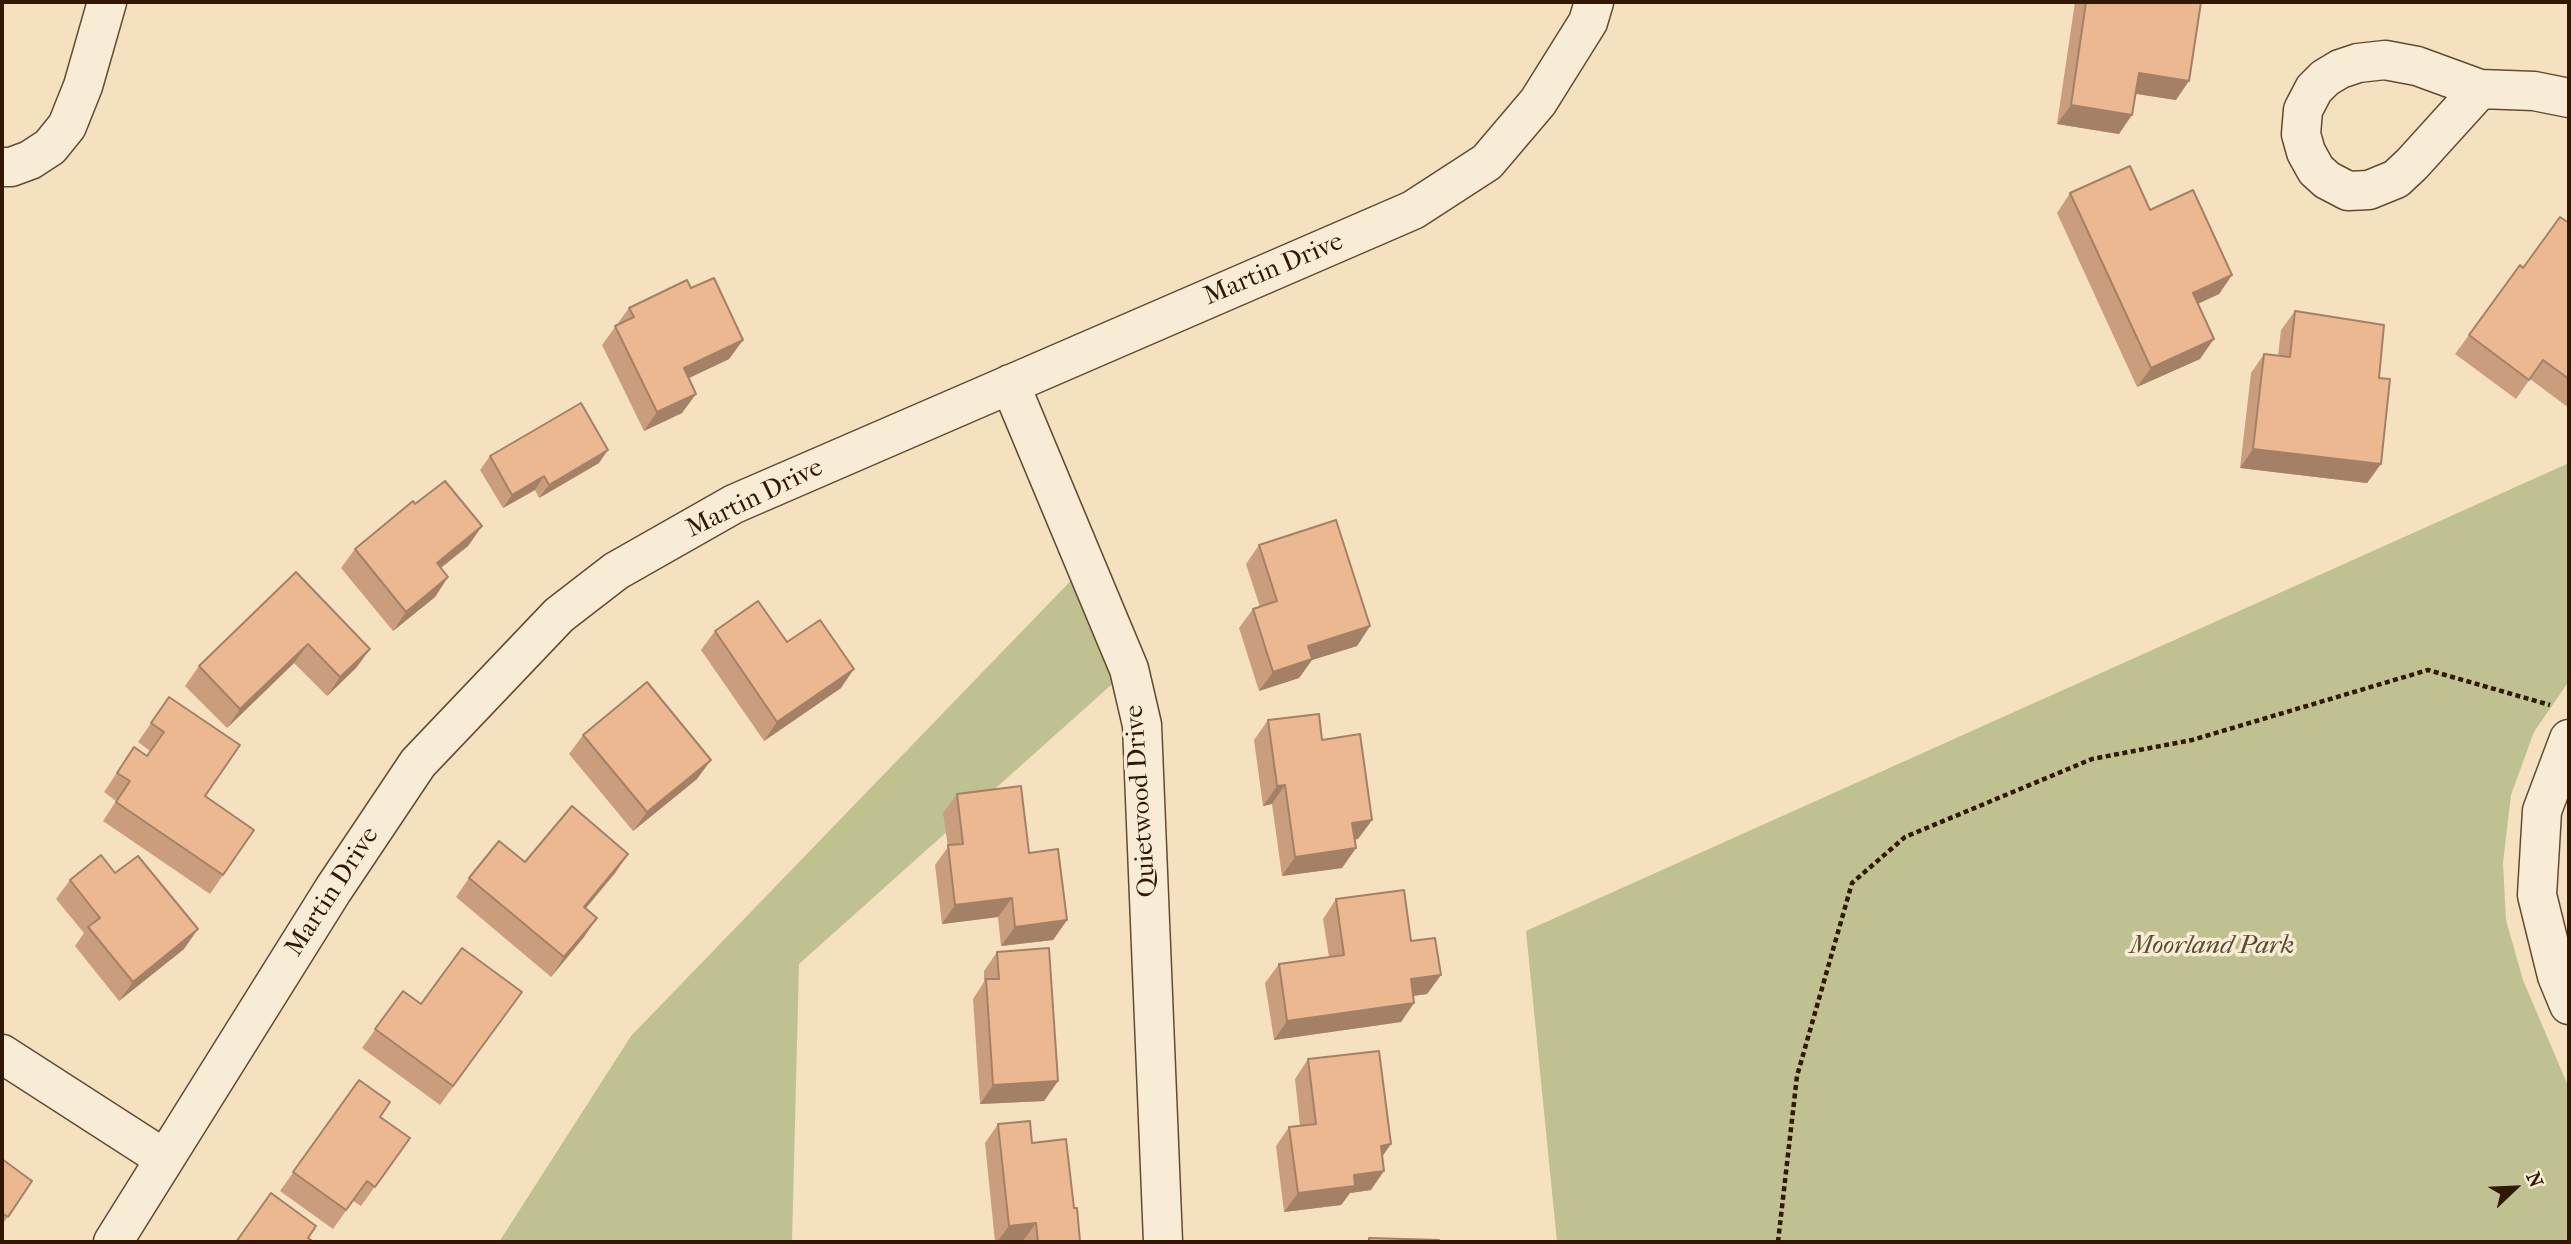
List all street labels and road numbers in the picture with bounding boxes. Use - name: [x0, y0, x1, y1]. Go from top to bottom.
- street label: Martin Drive: [1200, 227, 1348, 313]
- street label: Martin Drive: [682, 453, 828, 545]
- street label: Quietwood Drive: [1120, 704, 1164, 898]
- street label: Martin Drive: [280, 821, 386, 963]

